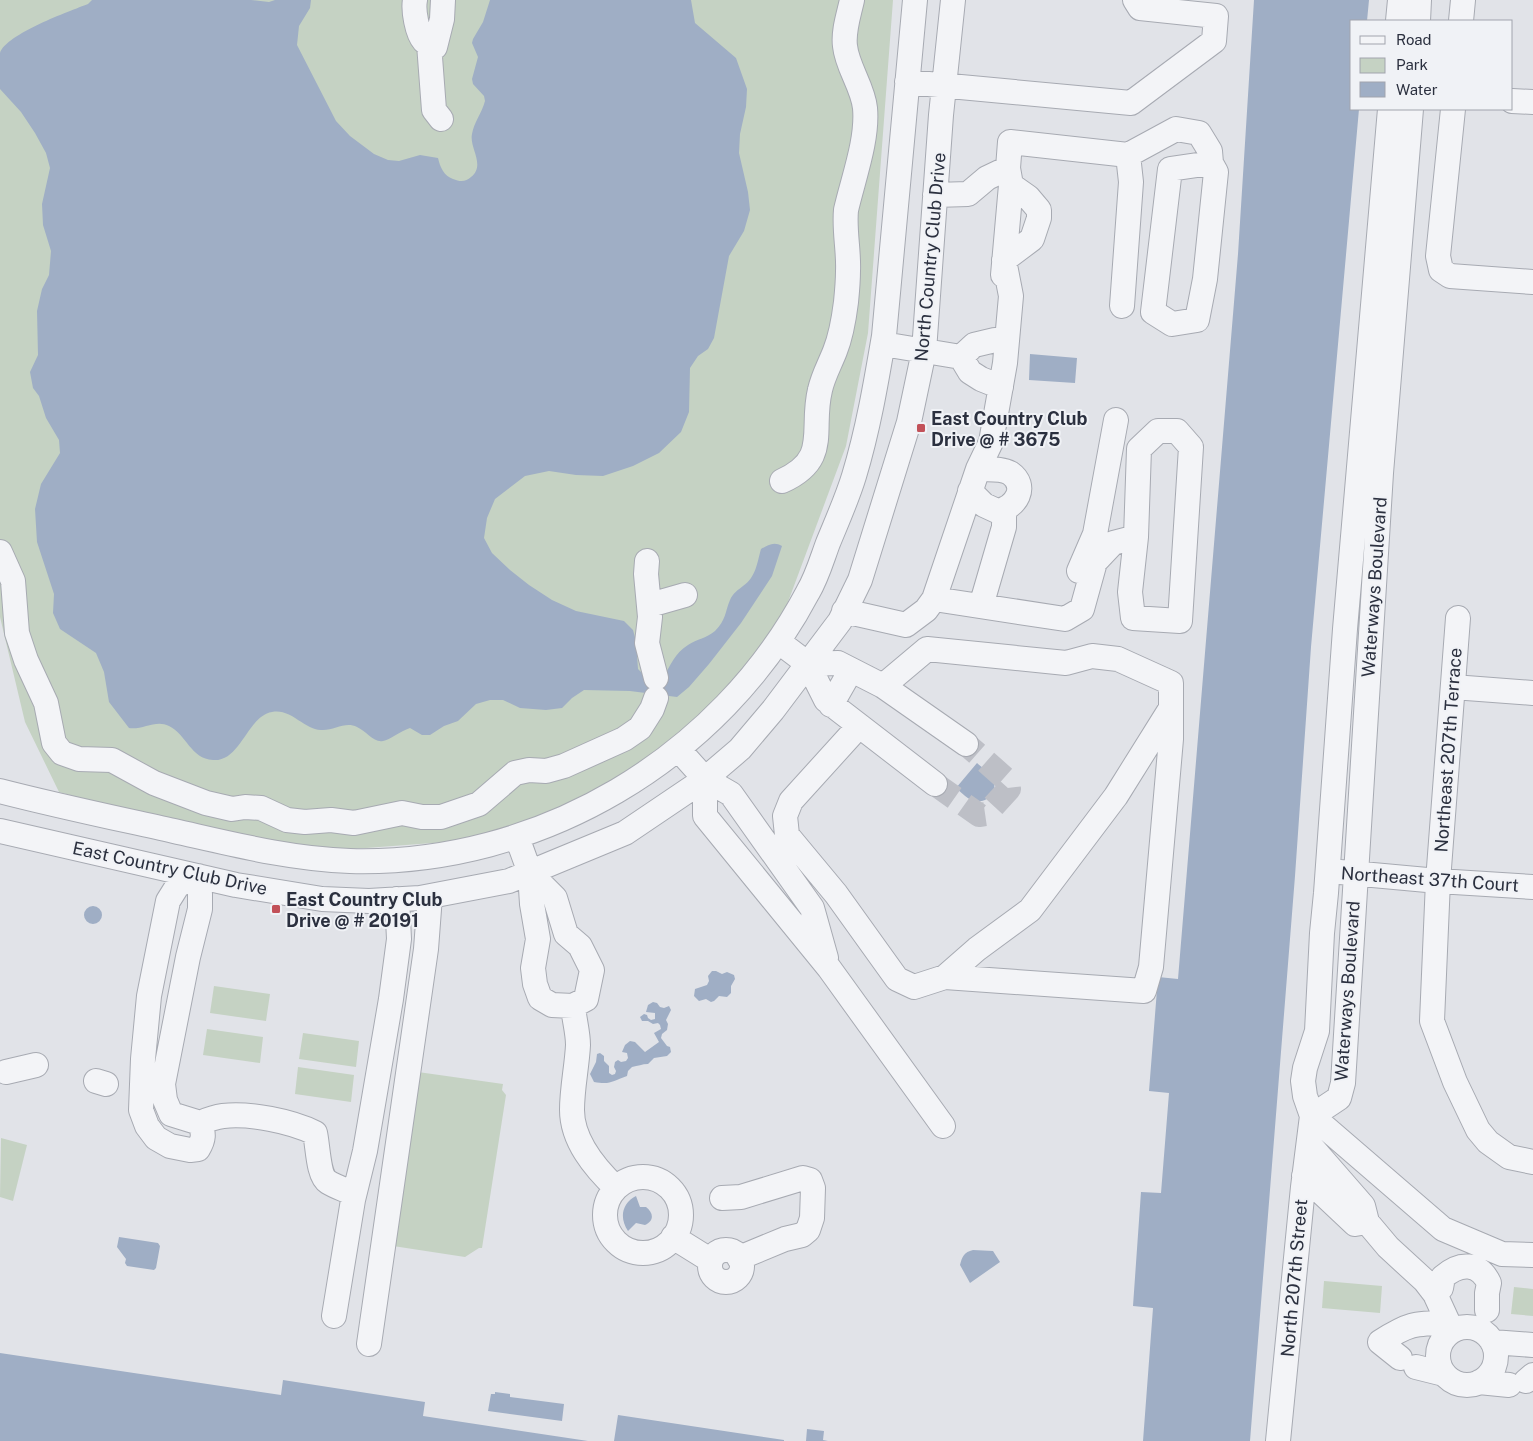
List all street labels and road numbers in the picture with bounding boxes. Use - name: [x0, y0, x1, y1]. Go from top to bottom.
- street label: North Country Club Drive: [910, 152, 950, 362]
- street label: Waterways Boulevard: [1357, 496, 1391, 678]
- street label: Northeast 207th Terrace: [1430, 647, 1466, 853]
- street label: East Country Club Drive: [71, 837, 269, 899]
- street label: Northeast 37th Court: [1340, 862, 1520, 896]
- street label: Waterways Boulevard: [1330, 900, 1364, 1082]
- street label: North 207th Street: [1277, 1198, 1311, 1358]

